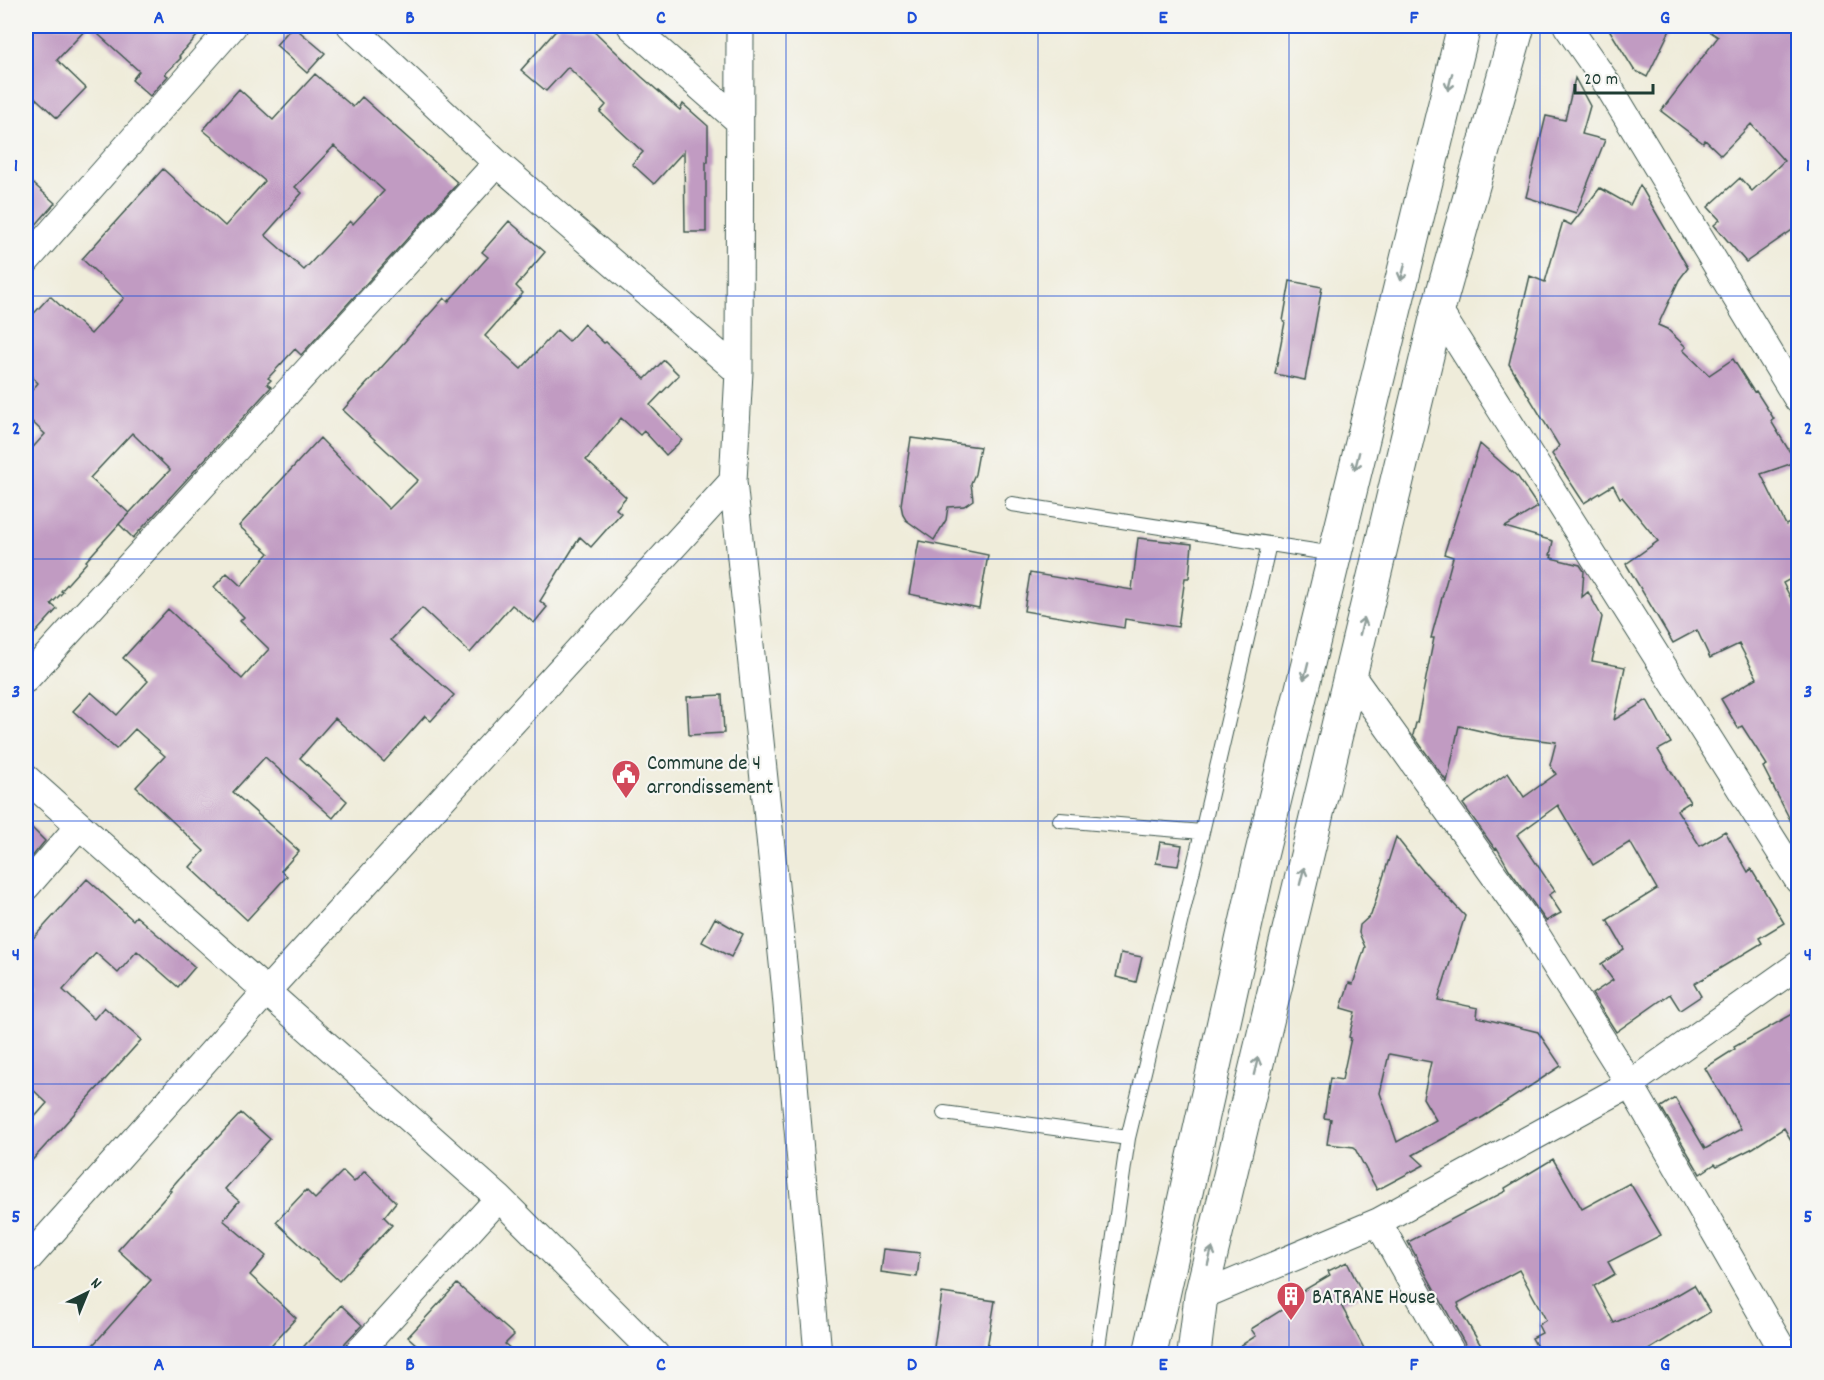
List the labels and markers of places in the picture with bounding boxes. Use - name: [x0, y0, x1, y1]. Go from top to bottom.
- place label: Commune de 4 arrondissement: [647, 750, 773, 804]
- public building icon: Commune de 4 arrondissement: [610, 758, 642, 800]
- building icon: BATRANE House: [1275, 1280, 1307, 1322]
- place label: BATRANE House: [1312, 1284, 1435, 1314]

